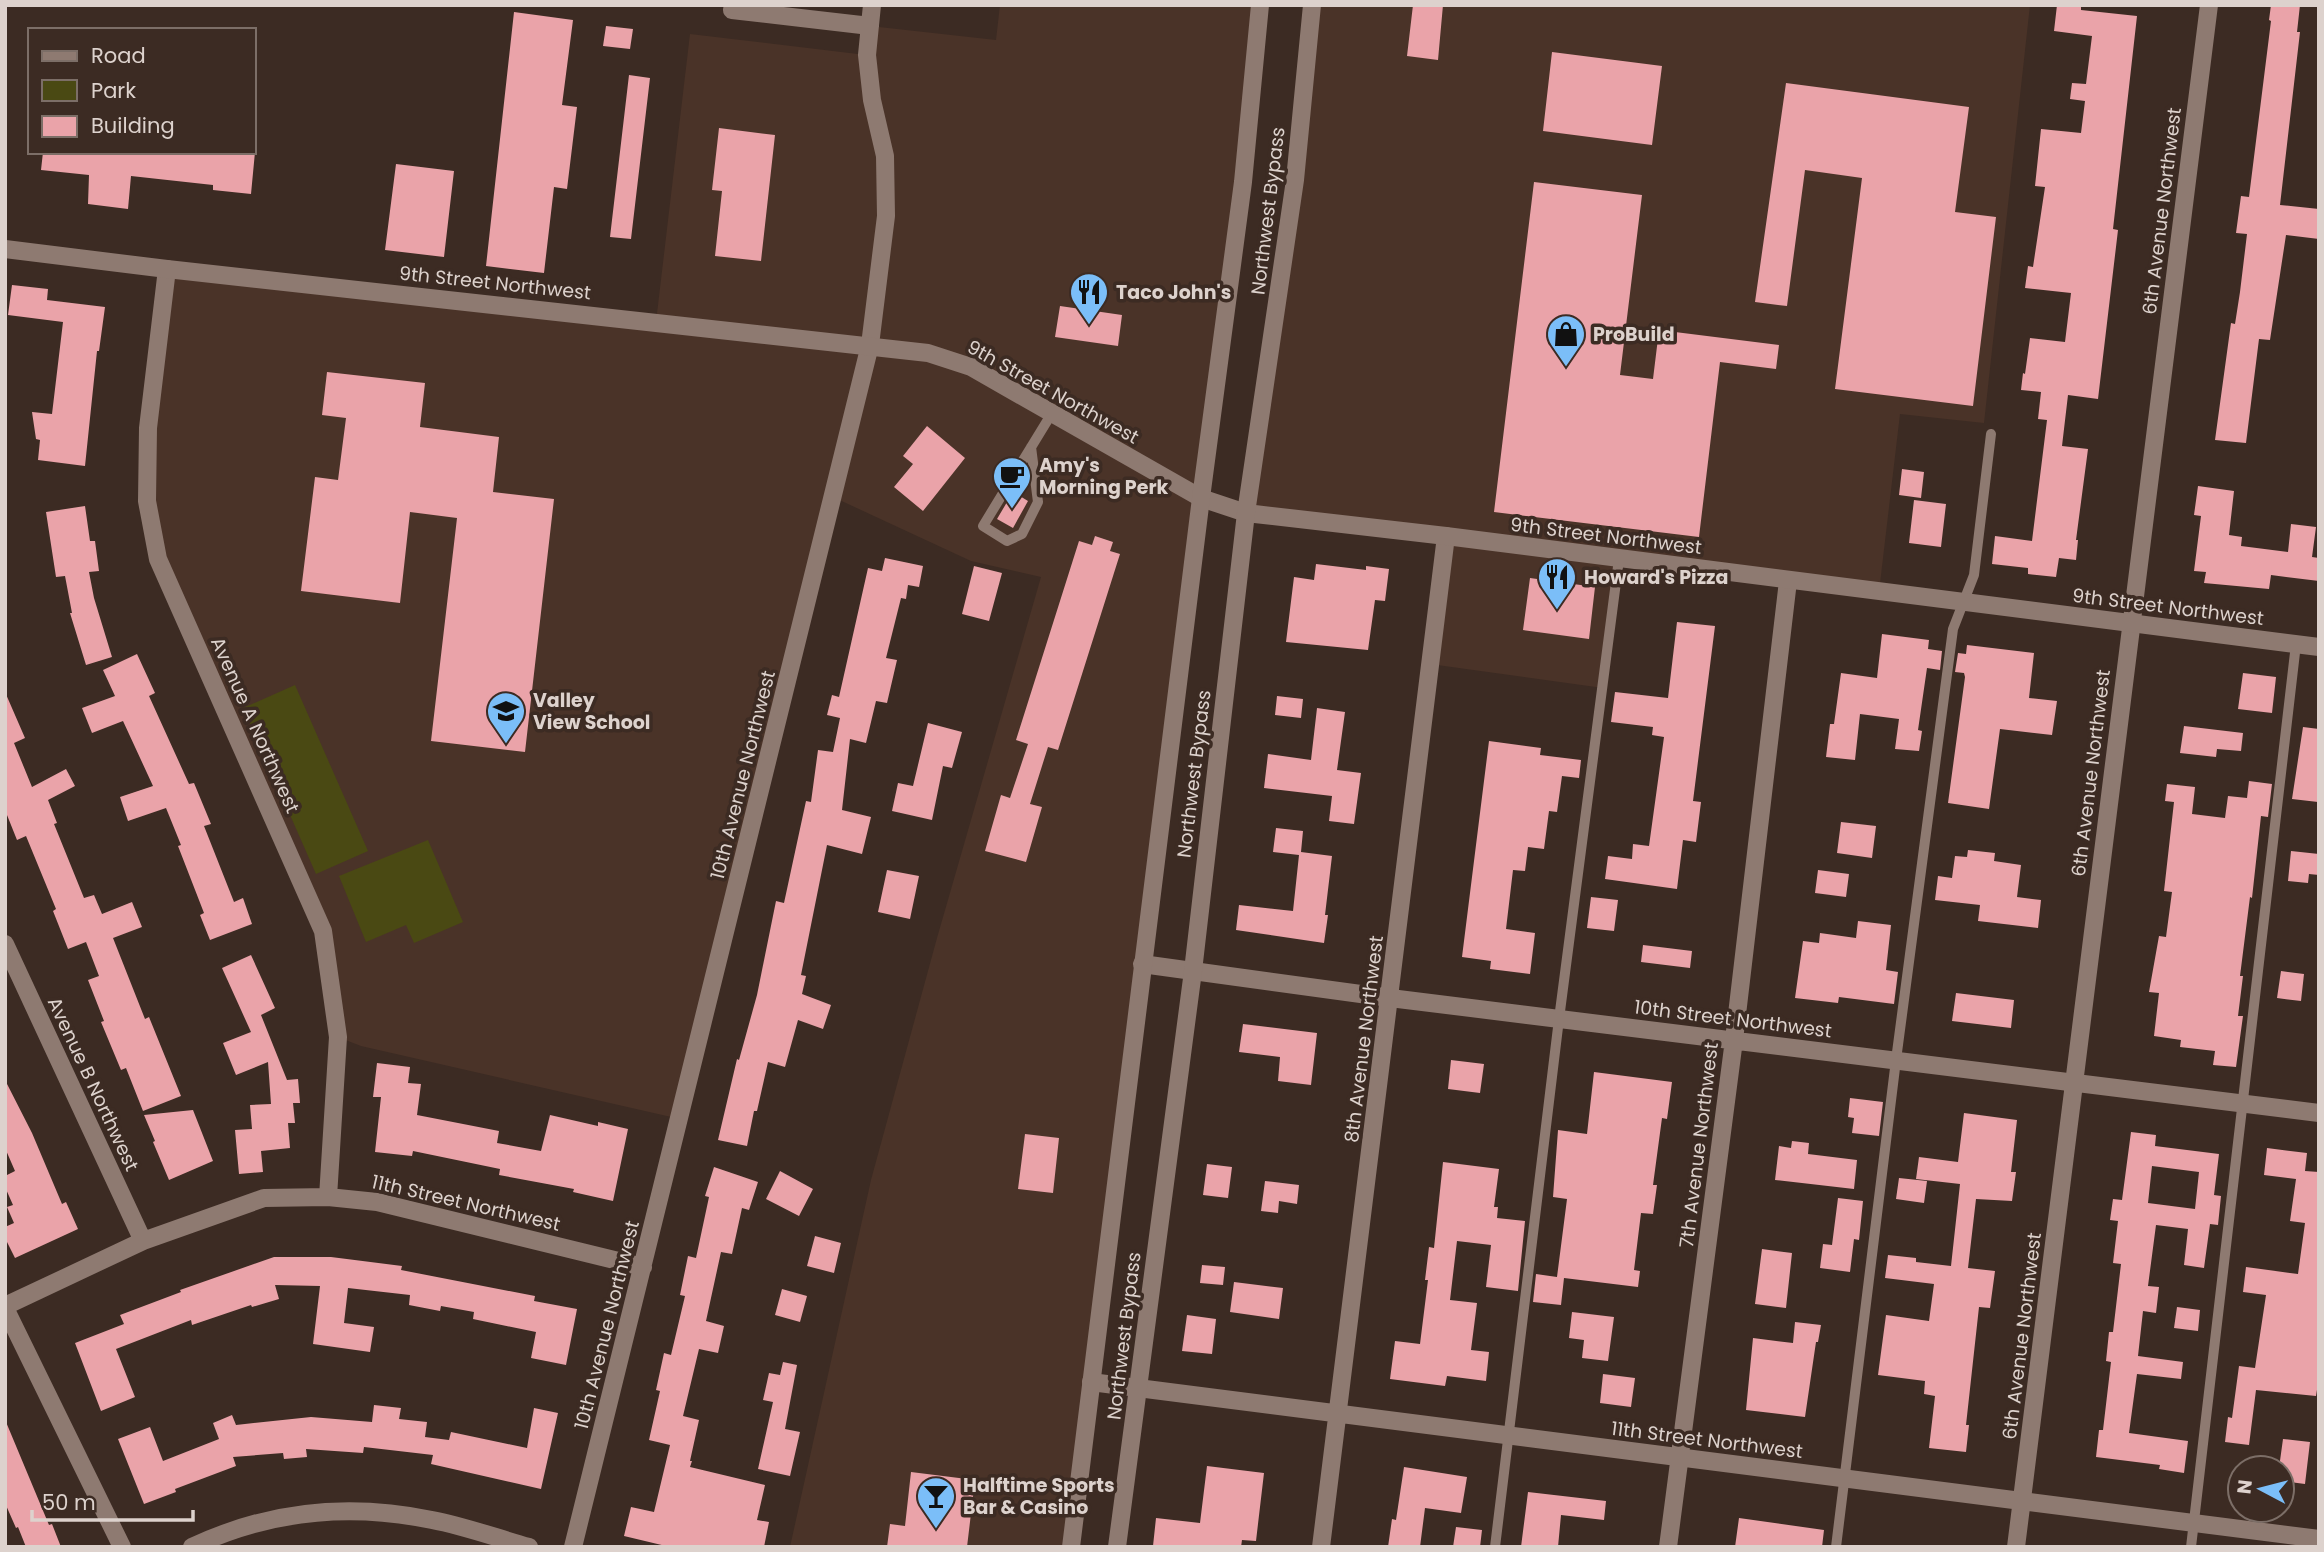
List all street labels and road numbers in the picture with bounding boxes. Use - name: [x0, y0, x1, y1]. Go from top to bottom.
- street label: 6th Avenue Northwest: [2136, 106, 2188, 316]
- street label: Northwest Bypass: [1244, 126, 1292, 296]
- street label: 9th Street Northwest: [398, 260, 592, 307]
- street label: 9th Street Northwest: [962, 333, 1144, 451]
- street label: 9th Street Northwest: [1509, 511, 1703, 561]
- street label: 9th Street Northwest: [2071, 582, 2265, 632]
- street label: Avenue A Northwest: [204, 633, 306, 817]
- street label: 10th Avenue Northwest: [704, 668, 782, 882]
- street label: 6th Avenue Northwest: [2065, 668, 2117, 878]
- street label: Northwest Bypass: [1170, 689, 1218, 859]
- street label: 8th Avenue Northwest: [1338, 934, 1390, 1144]
- street label: Avenue B Northwest: [41, 993, 145, 1175]
- street label: 10th Street Northwest: [1633, 993, 1833, 1045]
- street label: 7th Avenue Northwest: [1673, 1041, 1725, 1249]
- street label: 11th Street Northwest: [369, 1168, 563, 1238]
- street label: 10th Avenue Northwest: [568, 1218, 646, 1432]
- street label: 6th Avenue Northwest: [1996, 1231, 2048, 1441]
- street label: Northwest Bypass: [1100, 1251, 1148, 1421]
- street label: 11th Street Northwest: [1610, 1415, 1804, 1465]

